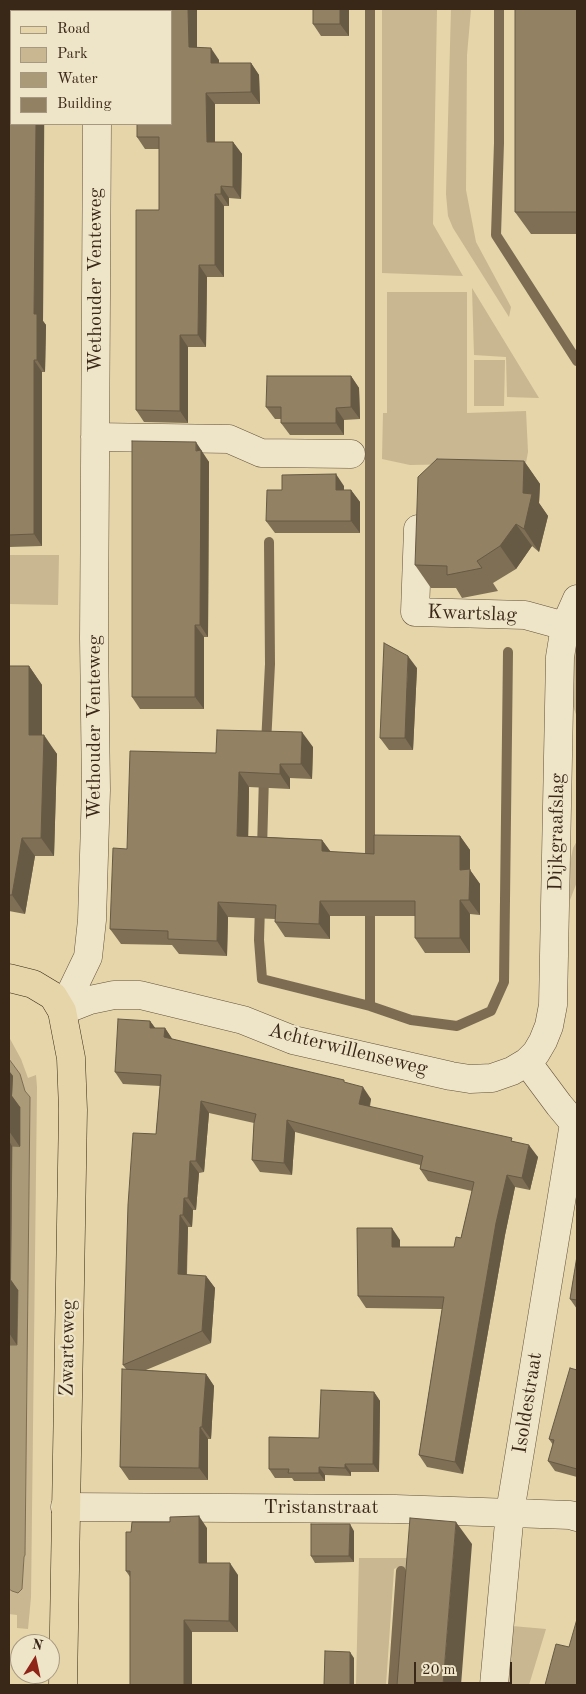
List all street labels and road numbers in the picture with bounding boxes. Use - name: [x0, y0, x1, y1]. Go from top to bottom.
- street label: Wethouder Venteweg: [84, 188, 108, 372]
- street label: Kwartslag: [427, 600, 517, 628]
- street label: Wethouder Venteweg: [83, 635, 107, 819]
- street label: Dijkgraafslag: [544, 773, 570, 891]
- street label: Achterwillenseweg: [266, 1019, 430, 1081]
- street label: Zwarteweg: [55, 1299, 81, 1397]
- street label: Isoldestraat: [508, 1351, 548, 1455]
- street label: Tristanstraat: [264, 1496, 378, 1520]

